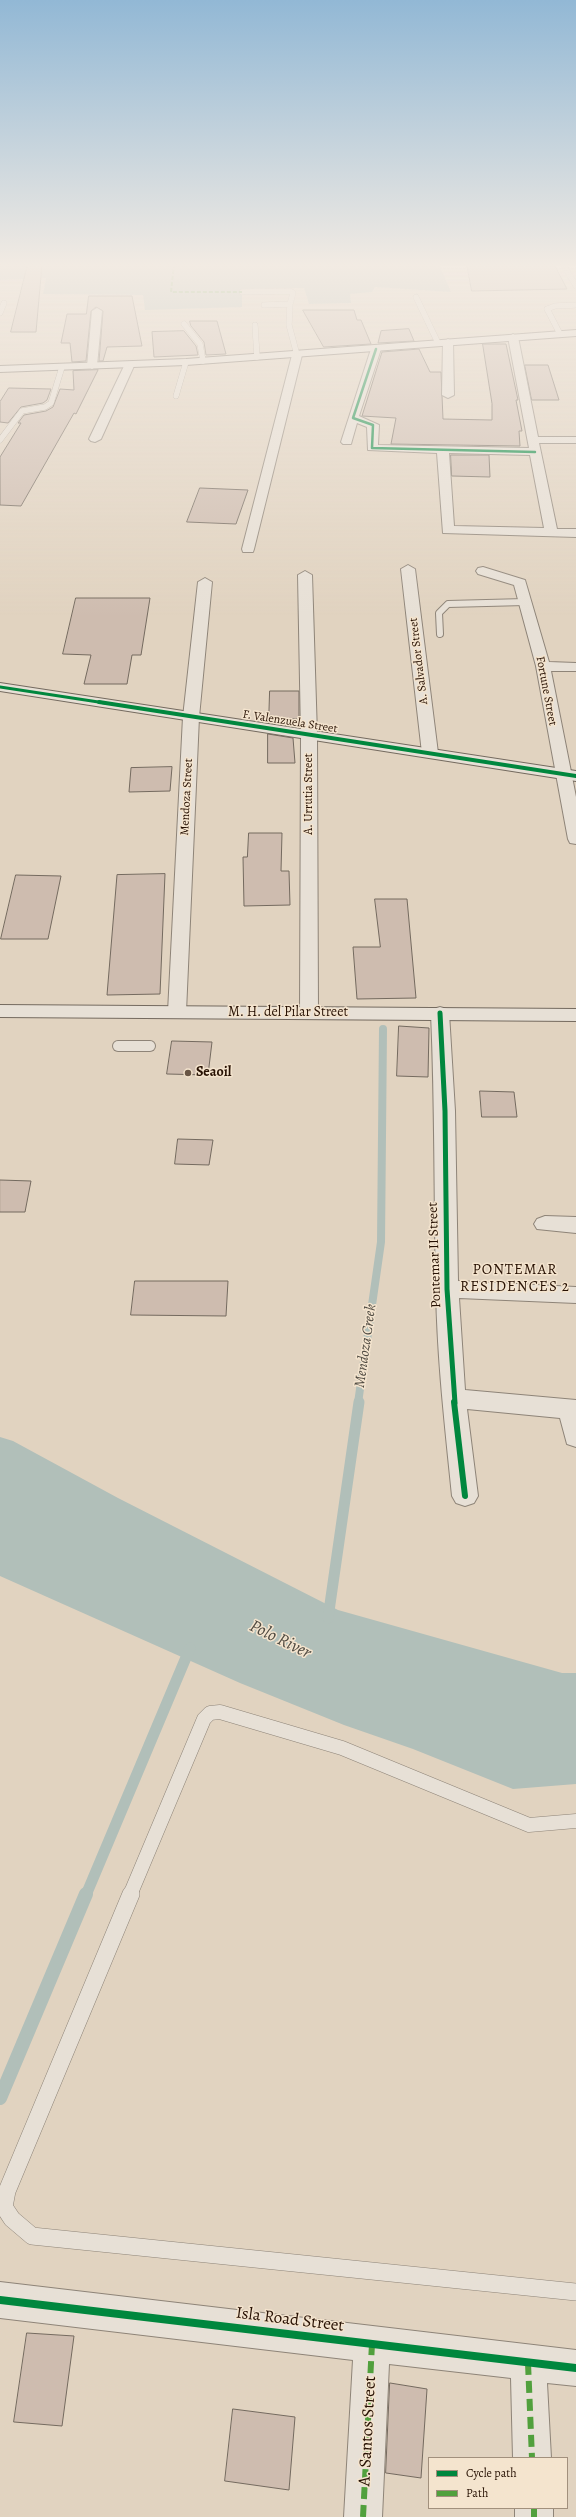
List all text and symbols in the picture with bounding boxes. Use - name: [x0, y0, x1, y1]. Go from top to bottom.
- street label: A. Salvador Street: [407, 617, 431, 705]
- street label: Fortune Street: [532, 655, 560, 727]
- street label: F. Valenzuela Street: [242, 707, 338, 737]
- street label: A. Urrutia Street: [302, 753, 316, 835]
- street label: Mendoza Street: [178, 758, 196, 836]
- street label: M. H. del Pilar Street: [228, 1005, 348, 1021]
- place label: Seaoil: [196, 1065, 232, 1081]
- marker: Seaoil: [183, 1068, 193, 1078]
- street label: Pontemar II Street: [425, 1202, 445, 1308]
- district label: PONTEMAR RESIDENCES 2: [460, 1261, 570, 1296]
- water label: Mendoza Creek: [351, 1303, 381, 1389]
- water label: Polo River: [246, 1616, 314, 1664]
- street label: Isla Road Street: [235, 2303, 345, 2337]
- street label: A. Santos Street: [355, 2375, 381, 2487]
- legend: [428, 2457, 568, 2509]
- text: Cycle path: [466, 2465, 517, 2481]
- text: Path: [466, 2485, 488, 2501]

